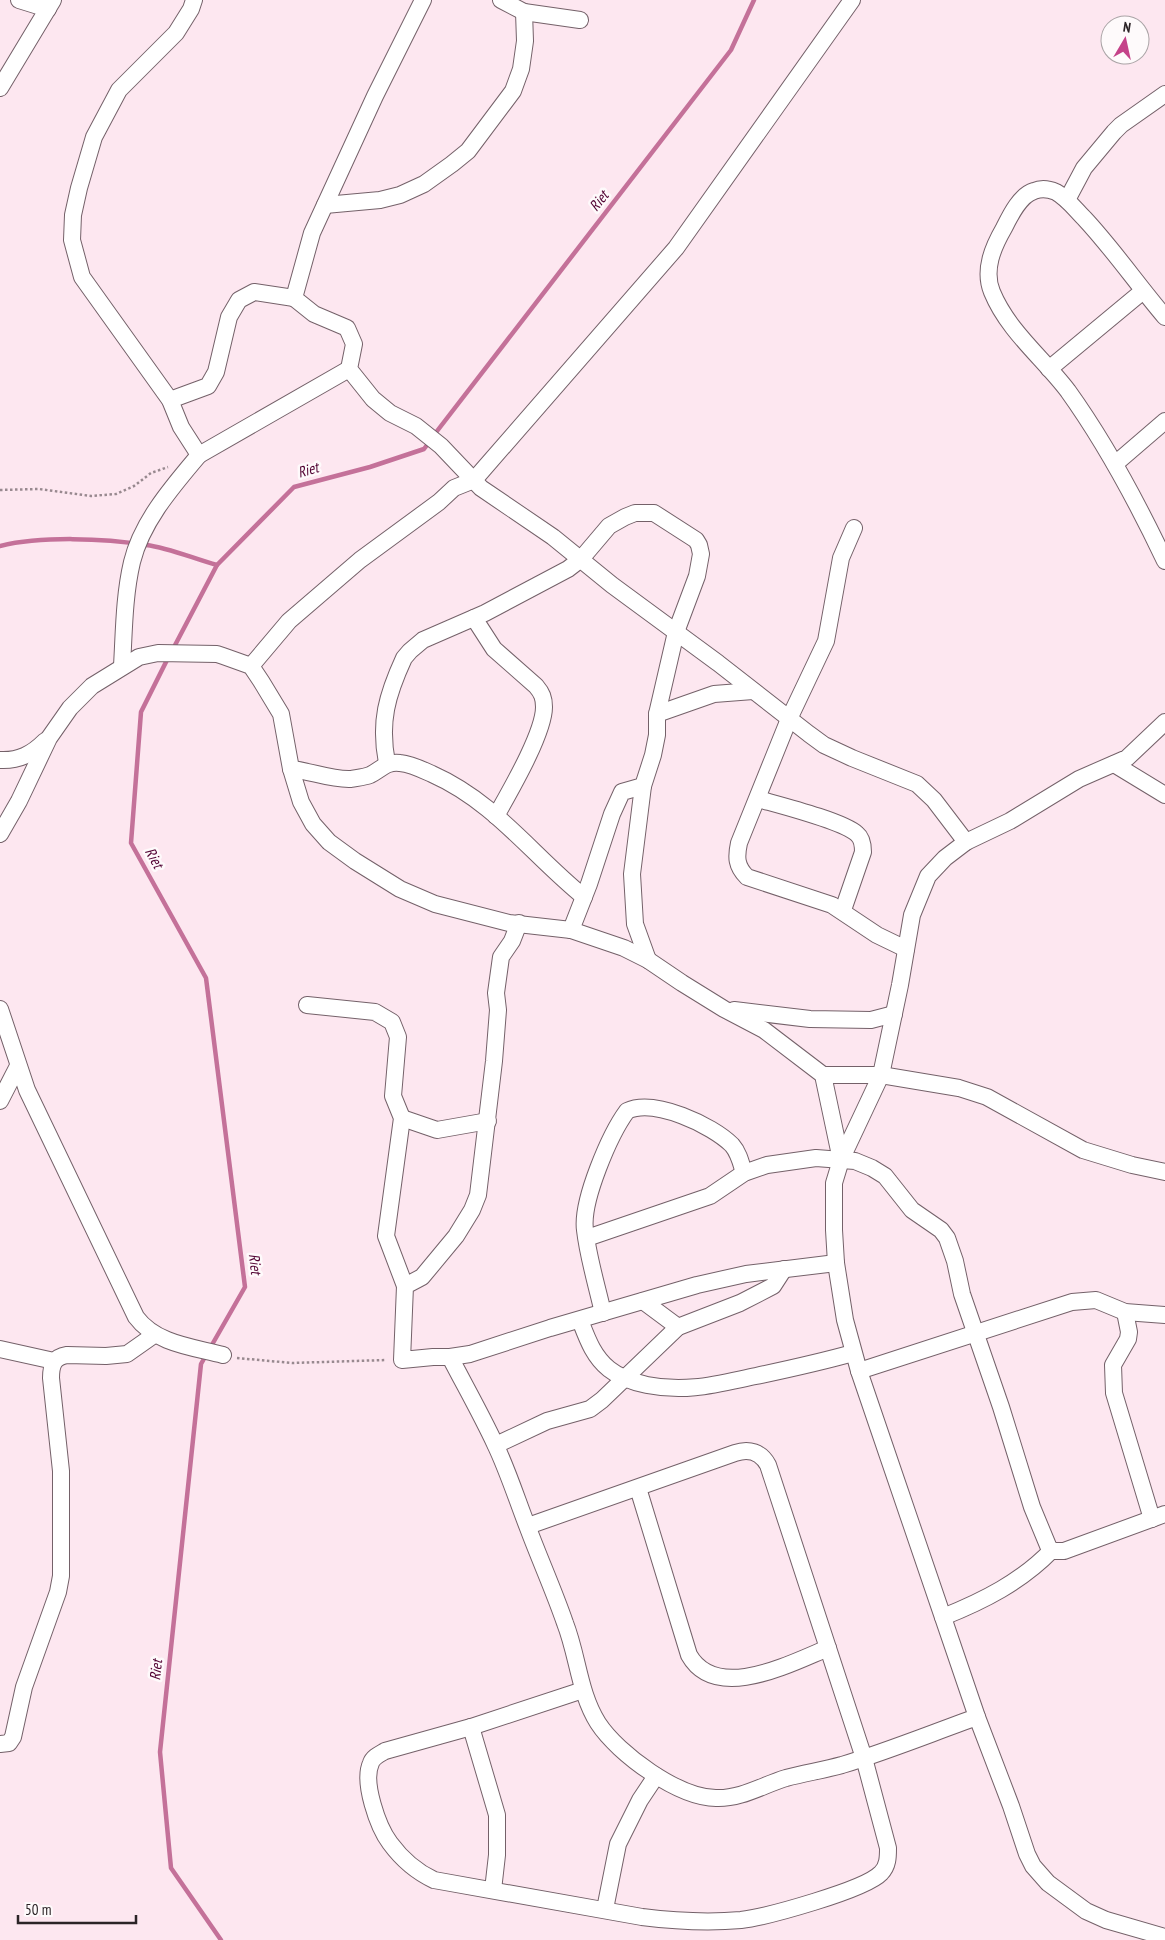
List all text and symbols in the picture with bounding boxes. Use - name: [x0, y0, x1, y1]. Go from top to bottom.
- north arrow: [1100, 15, 1150, 65]
- text: N: [1122, 18, 1132, 37]
- water label: Riet: [585, 185, 614, 215]
- water label: Riet: [295, 457, 322, 482]
- water label: Riet: [141, 844, 169, 873]
- water label: Riet: [245, 1252, 266, 1277]
- water label: Riet: [145, 1657, 166, 1681]
- scale bar: [18, 1892, 135, 1924]
- text: 50 m: [25, 1900, 51, 1919]

